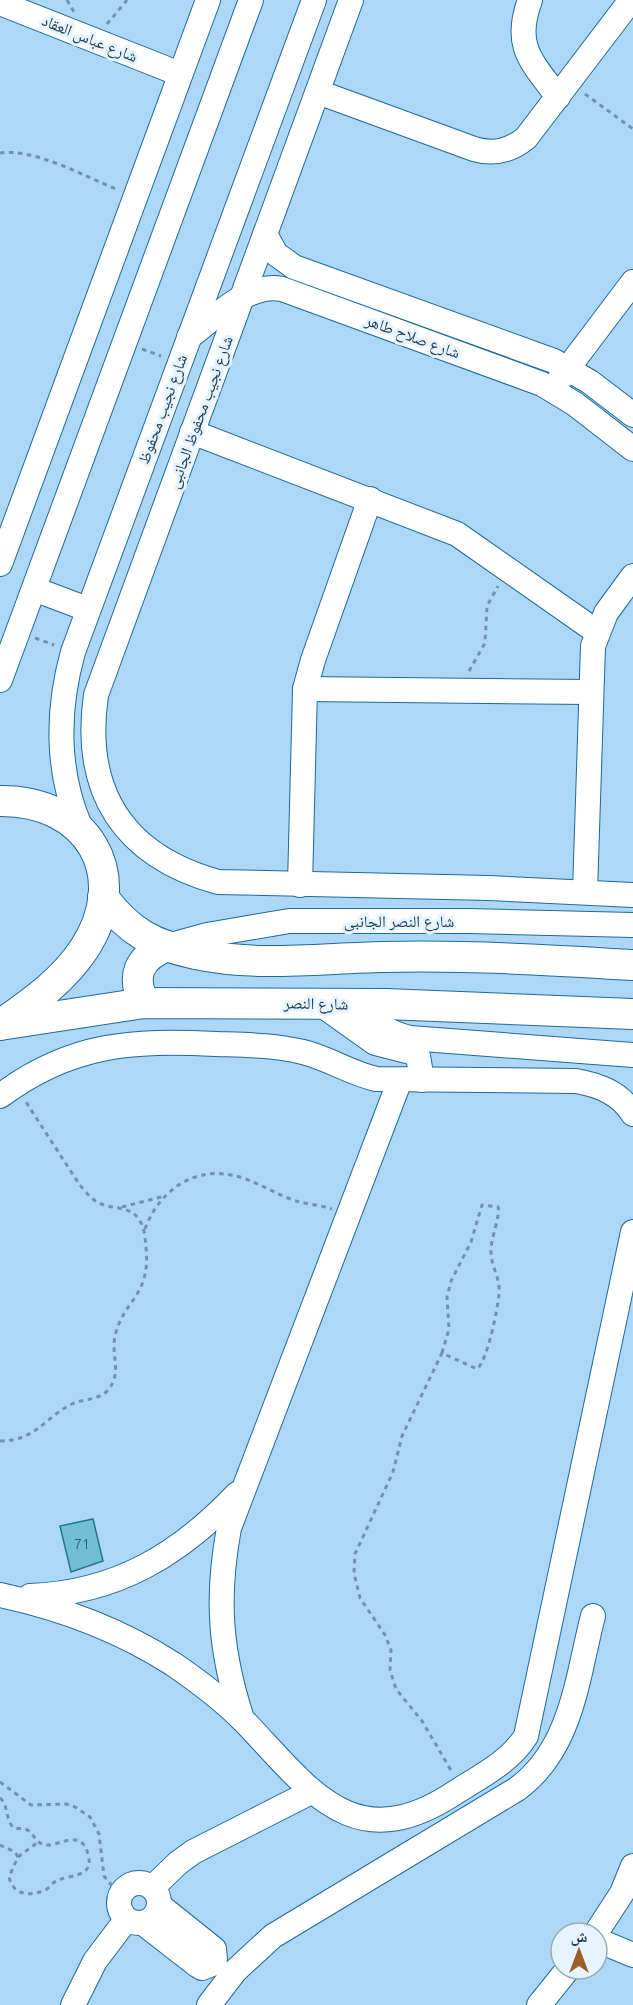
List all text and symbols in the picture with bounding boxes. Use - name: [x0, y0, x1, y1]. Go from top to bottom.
- street label: شارع عباس العقاد: [39, 11, 140, 67]
- street label: شارع صلاح طاهر: [362, 310, 463, 363]
- street label: شارع نجيب محفوظ الجانبى: [164, 333, 238, 492]
- street label: شارع نجيب محفوظ: [134, 352, 192, 467]
- street label: شارع النصر الجانبى: [344, 912, 454, 932]
- street label: شارع النصر: [282, 993, 349, 1015]
- house number: 71: [74, 1536, 90, 1552]
- north arrow: [549, 1921, 609, 1981]
- text: ش: [571, 1927, 588, 1946]

